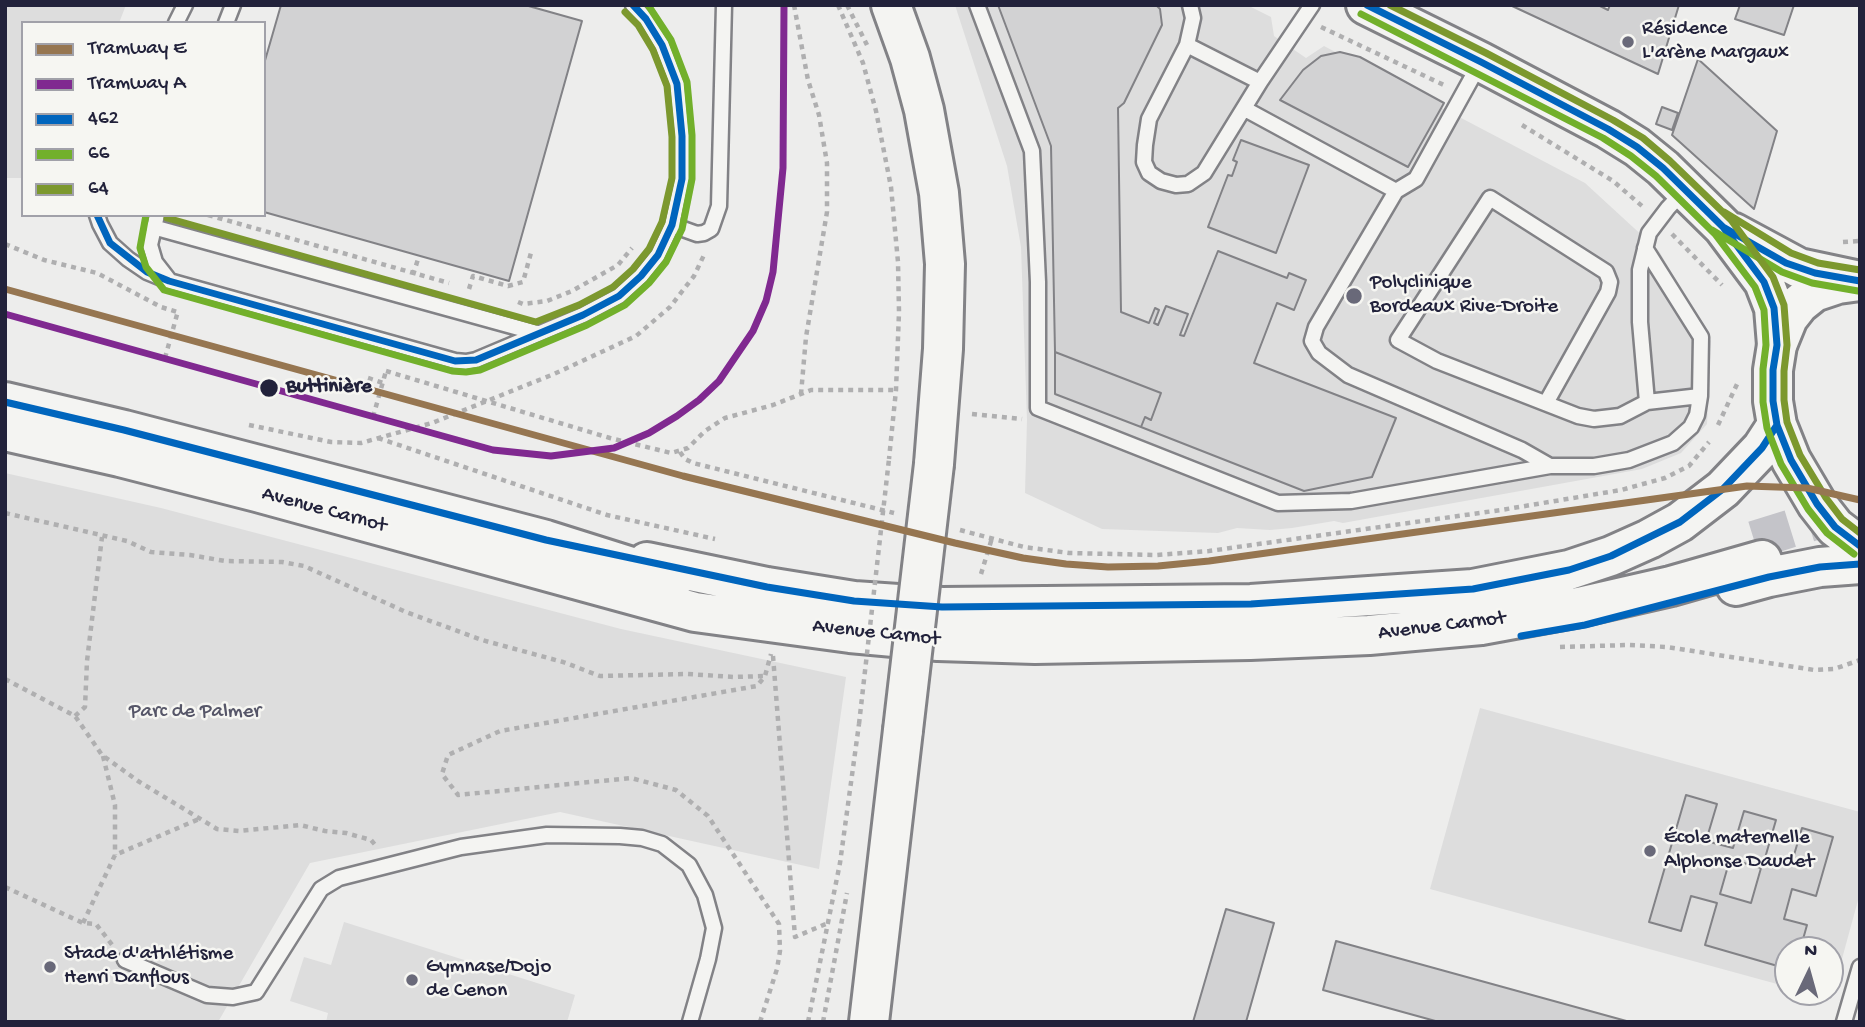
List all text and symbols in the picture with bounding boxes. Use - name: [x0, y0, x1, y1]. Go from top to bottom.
- place label: Résidence L'arène Margaux: [1642, 17, 1789, 67]
- legend: [21, 21, 266, 217]
- marker: Résidence L'arène Margaux: [1620, 34, 1636, 50]
- text: Tramway E: [88, 37, 186, 62]
- text: Tramway A: [88, 72, 186, 97]
- text: 462: [88, 107, 119, 132]
- text: 66: [88, 142, 109, 167]
- text: 64: [88, 177, 109, 202]
- place label: Polyclinique Bordeaux Rive-Droite: [1370, 271, 1558, 321]
- marker: Polyclinique Bordeaux Rive-Droite: [1344, 286, 1364, 306]
- place label: Buttinière: [286, 375, 372, 401]
- marker: Buttinière: [258, 377, 280, 399]
- street label: Avenue Carnot: [259, 482, 389, 540]
- street label: Avenue Carnot: [1377, 607, 1507, 647]
- street label: Avenue Carnot: [811, 615, 941, 653]
- park label: Parc de Palmer: [129, 700, 261, 726]
- place label: École maternelle Alphonse Daudet: [1664, 826, 1814, 876]
- marker: École maternelle Alphonse Daudet: [1642, 843, 1658, 859]
- north arrow: [1774, 936, 1844, 1006]
- text: N: [1804, 940, 1818, 964]
- place label: Stade d'athlétisme Henri Danflous: [64, 942, 233, 992]
- place label: Gymnase/Dojo de Cenon: [426, 955, 551, 1005]
- marker: Stade d'athlétisme Henri Danflous: [42, 959, 58, 975]
- marker: Gymnase/Dojo de Cenon: [404, 972, 420, 988]

